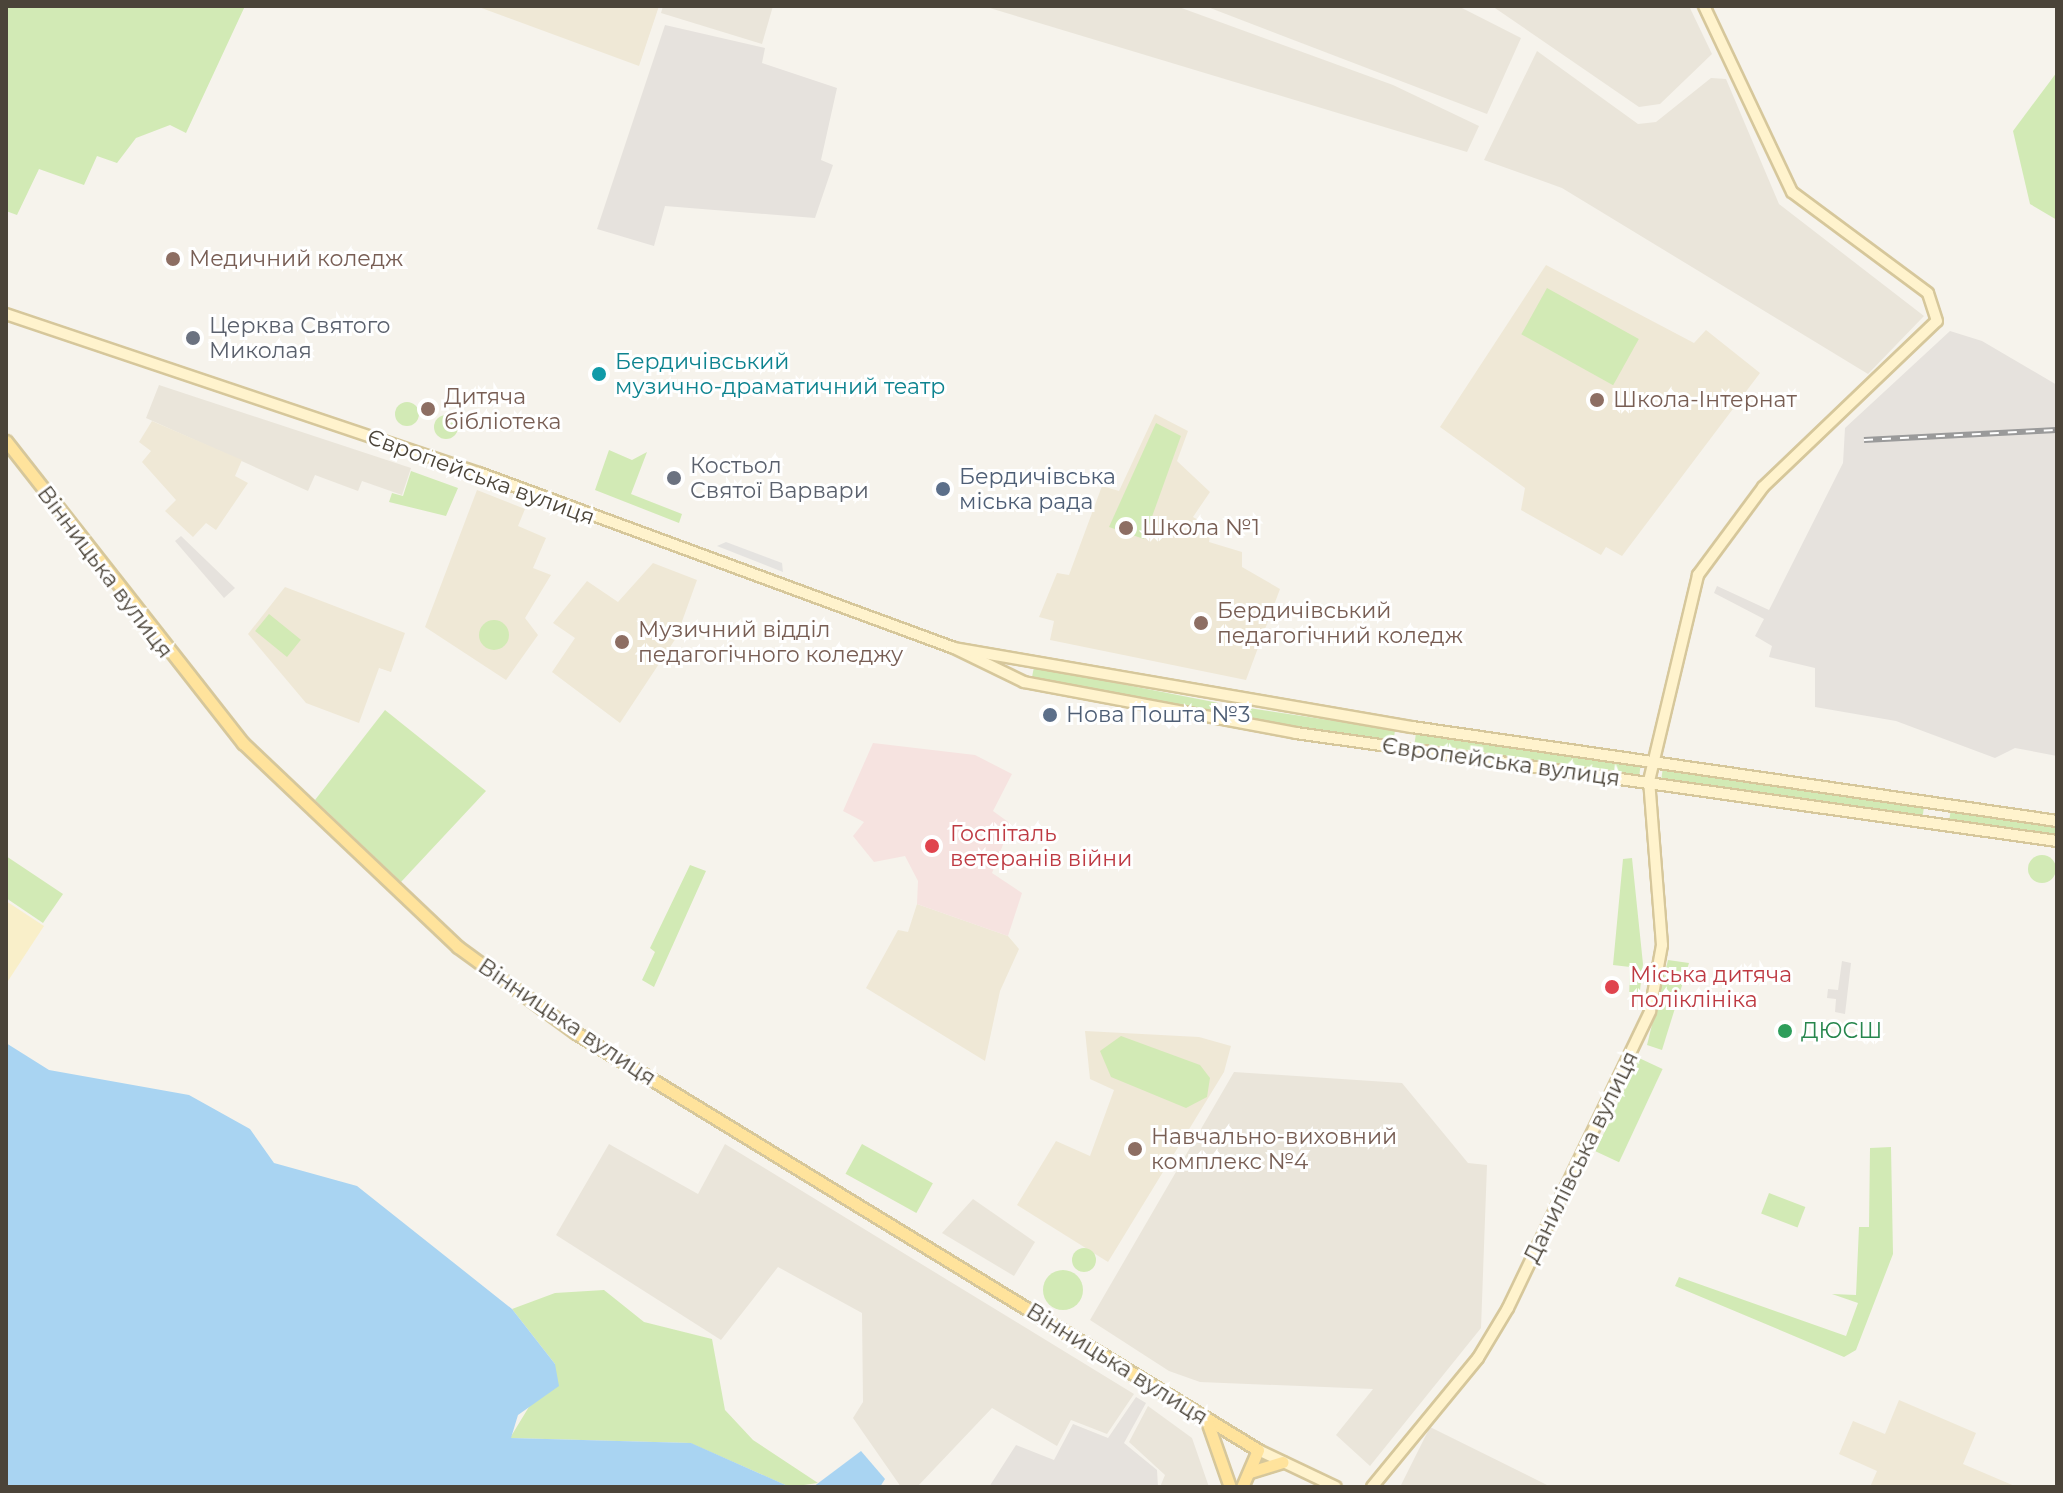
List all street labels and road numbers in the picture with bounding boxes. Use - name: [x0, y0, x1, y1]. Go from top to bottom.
- street label: Європейська вулиця: [364, 424, 598, 530]
- street label: Вінницька вулиця: [32, 481, 178, 663]
- street label: Європейська вулиця: [1380, 732, 1622, 792]
- street label: Вінницька вулиця: [473, 953, 661, 1091]
- street label: Данилівська вулиця: [1518, 1047, 1644, 1267]
- street label: Вінницька вулиця: [1022, 1298, 1212, 1430]

